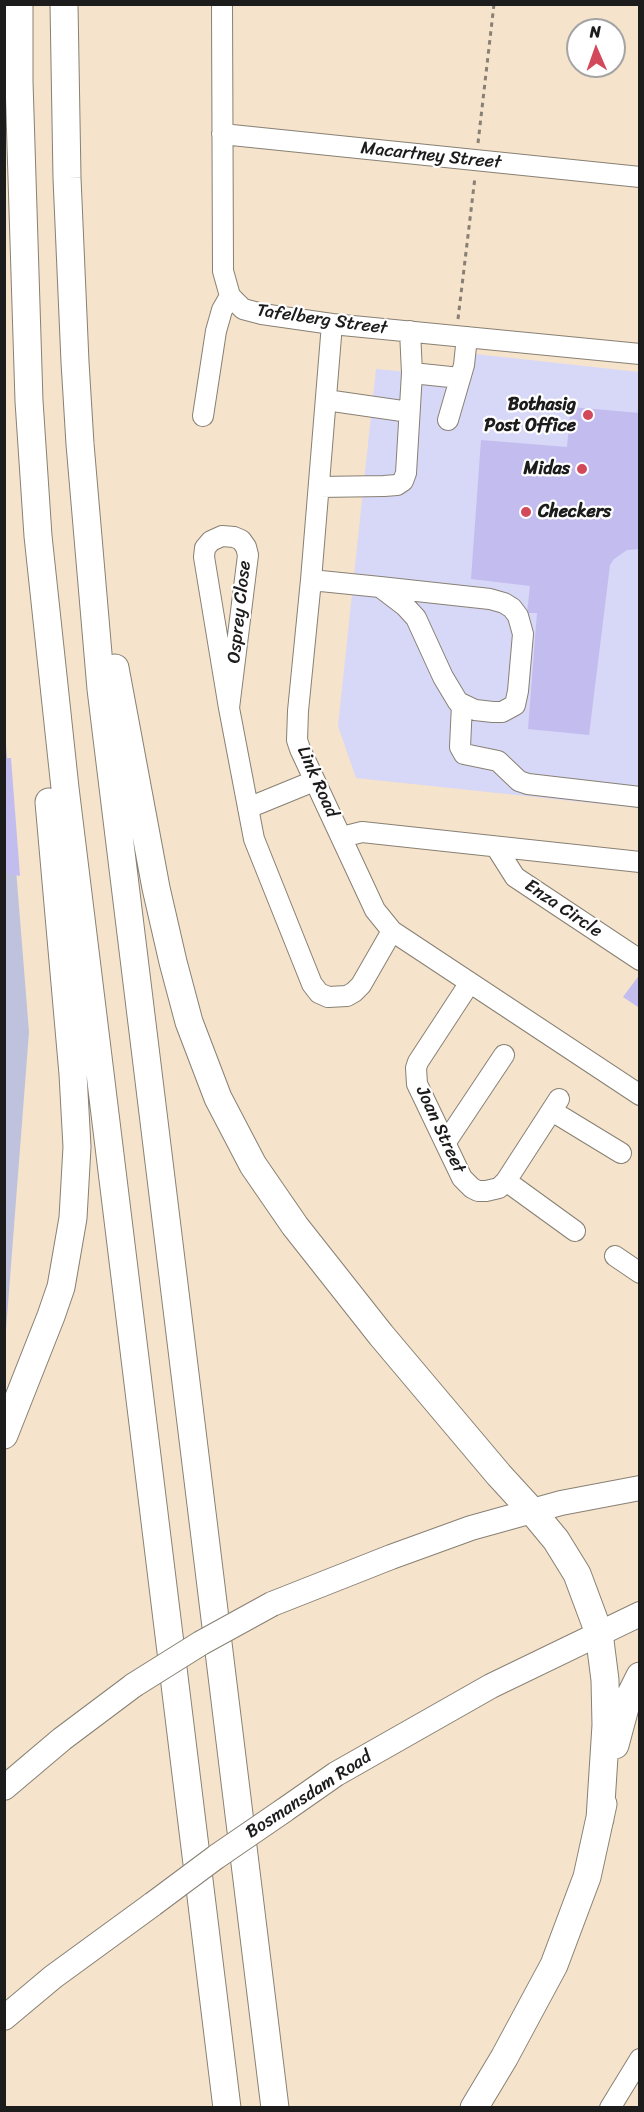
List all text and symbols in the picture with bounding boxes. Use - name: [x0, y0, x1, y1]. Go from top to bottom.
- text: N: [589, 17, 601, 46]
- north arrow: [566, 18, 626, 78]
- street label: Macartney Street: [360, 138, 502, 174]
- street label: Tafelberg Street: [255, 300, 389, 340]
- place label: Bothasig Post Office: [484, 394, 576, 436]
- marker: Bothasig Post Office: [581, 408, 595, 422]
- place label: Midas: [524, 458, 570, 480]
- marker: Midas: [575, 462, 589, 476]
- place label: Checkers: [538, 501, 611, 523]
- marker: Checkers: [519, 505, 533, 519]
- street label: Osprey Close: [224, 560, 256, 664]
- street label: Link Road: [292, 743, 342, 821]
- street label: Enza Circle: [520, 875, 606, 943]
- street label: Joan Street: [410, 1083, 470, 1177]
- street label: Bosmansdam Road: [242, 1746, 376, 1844]

